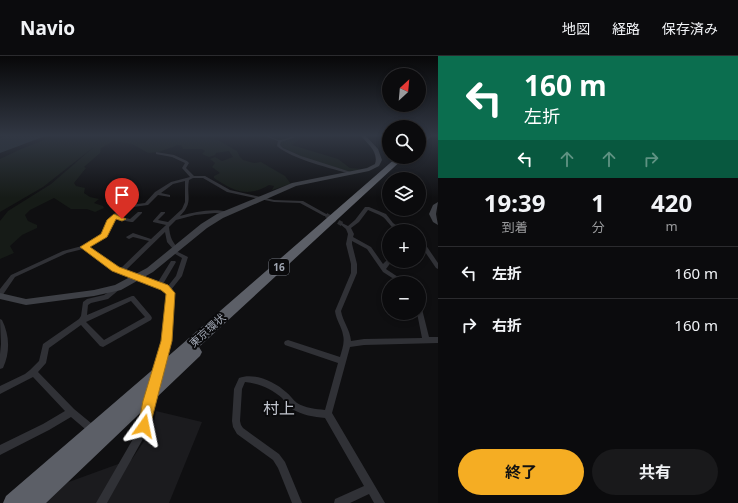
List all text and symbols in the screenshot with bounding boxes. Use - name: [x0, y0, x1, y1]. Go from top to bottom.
- text: Navio: [20, 15, 75, 41]
- text: 地図: [562, 19, 590, 38]
- text: 経路: [612, 19, 640, 38]
- text: 保存済み: [662, 19, 718, 38]
- text: 160 m: [524, 66, 607, 104]
- north arrow: [382, 68, 426, 112]
- map controls: [382, 68, 426, 320]
- icon: left: [458, 72, 510, 124]
- text: 左折: [524, 104, 560, 128]
- button: search: [382, 120, 426, 164]
- icon: left: [514, 148, 536, 170]
- icon: ahead: [556, 148, 578, 170]
- icon: ahead: [598, 148, 620, 170]
- icon: right: [640, 148, 662, 170]
- button: layers: [382, 172, 426, 216]
- pin: [105, 178, 139, 219]
- icon: arrive: [111, 184, 133, 206]
- text: 19:39: [484, 186, 546, 219]
- text: 1: [591, 186, 605, 219]
- text: 420: [651, 186, 692, 219]
- text: m: [665, 217, 678, 235]
- text: 到着: [502, 218, 528, 236]
- text: 分: [592, 218, 605, 236]
- button: +: [382, 224, 426, 268]
- road number: 16: [269, 259, 289, 275]
- icon: left: [458, 262, 480, 284]
- text: 左折: [492, 263, 522, 283]
- text: 160 m: [674, 263, 718, 283]
- button: −: [382, 276, 426, 320]
- street label: 東京環状: [186, 309, 229, 350]
- icon: right: [458, 314, 480, 336]
- text: 右折: [492, 315, 522, 335]
- text: 160 m: [674, 315, 718, 335]
- district label: 村上: [263, 397, 295, 419]
- position arrow: [123, 405, 165, 447]
- button: 終了: [458, 449, 584, 495]
- button: 共有: [592, 449, 718, 495]

